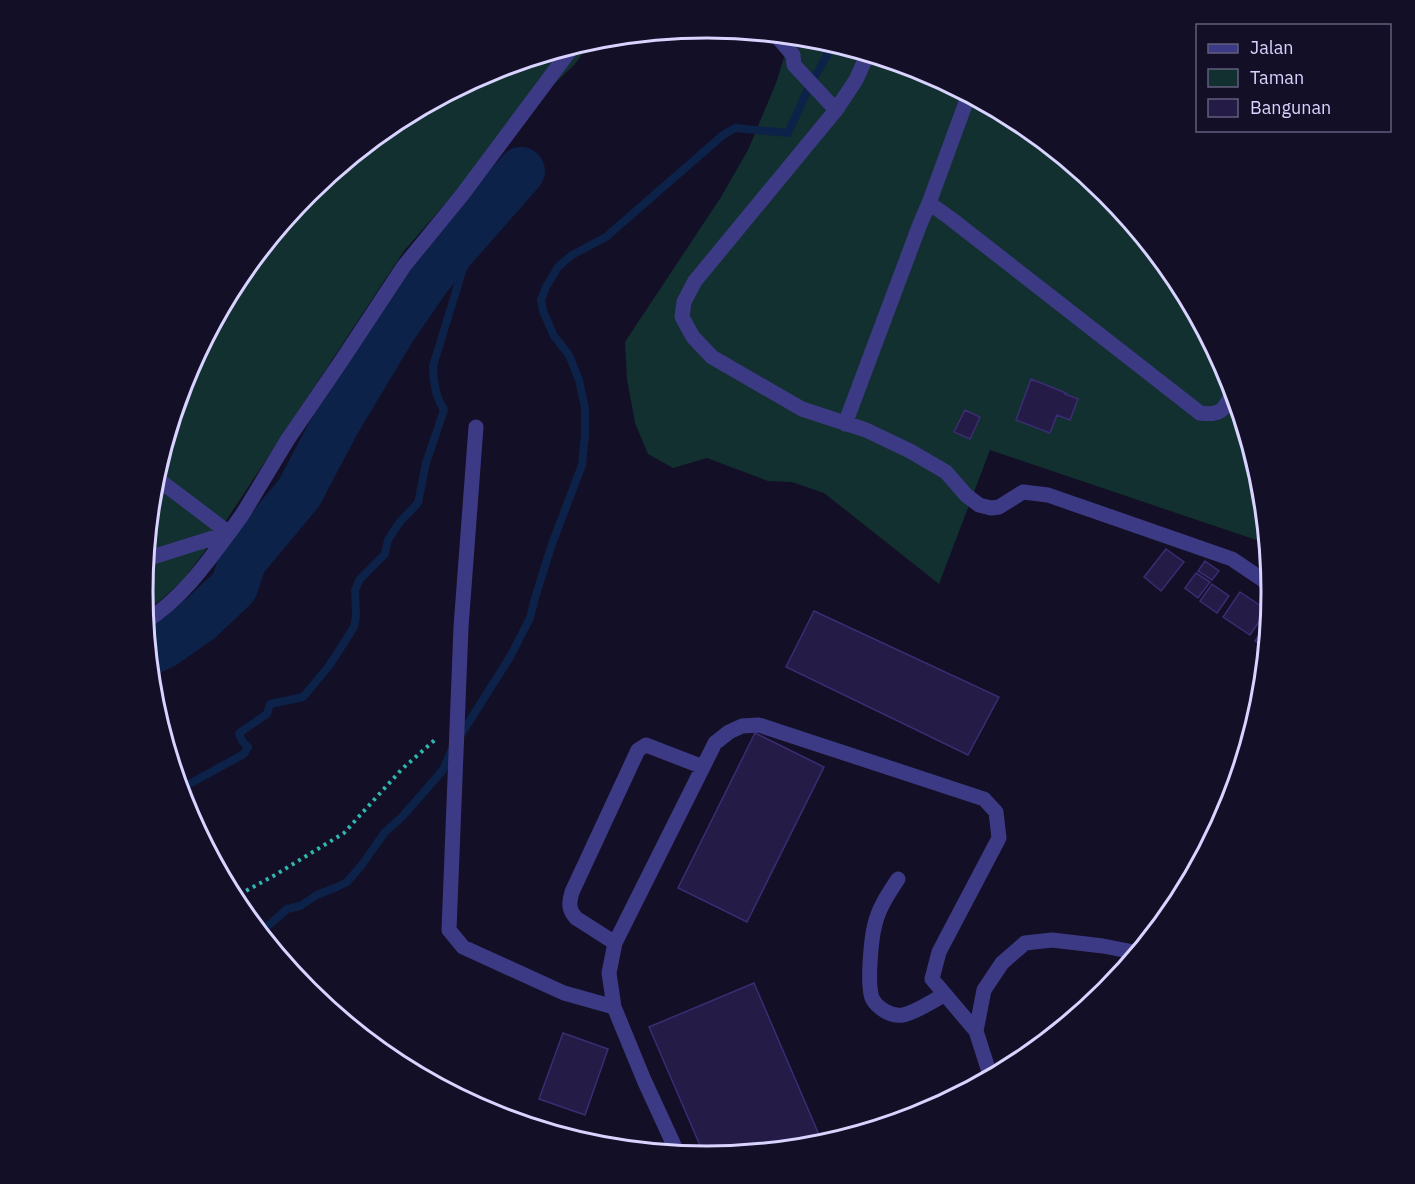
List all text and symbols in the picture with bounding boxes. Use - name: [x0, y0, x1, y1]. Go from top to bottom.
- legend: [1196, 24, 1391, 132]
- text: Jalan: [1250, 36, 1294, 59]
- text: Taman: [1250, 66, 1304, 89]
- text: Bangunan: [1250, 96, 1331, 119]

